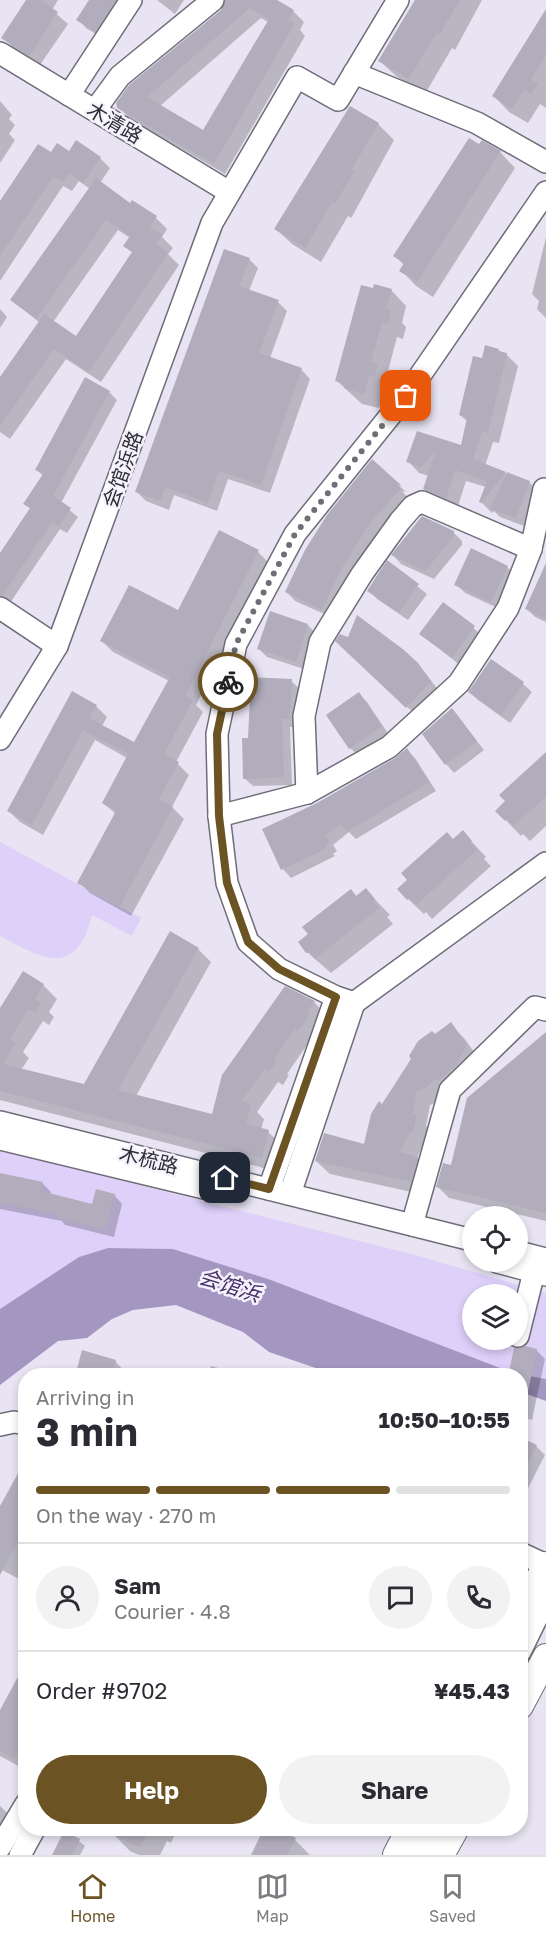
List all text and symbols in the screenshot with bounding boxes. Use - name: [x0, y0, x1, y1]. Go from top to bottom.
- street label: 木清路: [83, 96, 147, 148]
- pin: [380, 370, 431, 421]
- icon: bag: [389, 379, 422, 412]
- street label: 会馆浜路: [97, 427, 147, 511]
- courier: [198, 652, 258, 712]
- icon: bike: [212, 666, 245, 699]
- street label: 木梳路: [117, 1140, 181, 1178]
- pin: [199, 1152, 250, 1203]
- icon: home: [208, 1161, 241, 1194]
- map controls: [462, 1206, 528, 1350]
- button: locate: [462, 1206, 528, 1272]
- water label: 会馆浜: [196, 1263, 266, 1308]
- button: layers: [462, 1284, 528, 1350]
- text: Arriving in: [36, 1385, 134, 1409]
- text: 10:50–10:55: [378, 1406, 510, 1433]
- text: 3 min: [36, 1408, 138, 1455]
- text: On the way · 270 m: [36, 1503, 216, 1527]
- button: person: [36, 1566, 99, 1629]
- button: chat: [369, 1566, 432, 1629]
- button: phone: [447, 1566, 510, 1629]
- text: Sam: [114, 1572, 161, 1599]
- text: Courier · 4.8: [114, 1599, 231, 1623]
- text: Order #9702: [36, 1677, 167, 1704]
- text: ¥45.43: [434, 1677, 510, 1704]
- button: Help: [36, 1755, 267, 1824]
- button: Share: [279, 1755, 510, 1824]
- tab: Home: [70, 1870, 115, 1926]
- tab: Map: [256, 1870, 289, 1926]
- tab: Saved: [429, 1870, 476, 1926]

